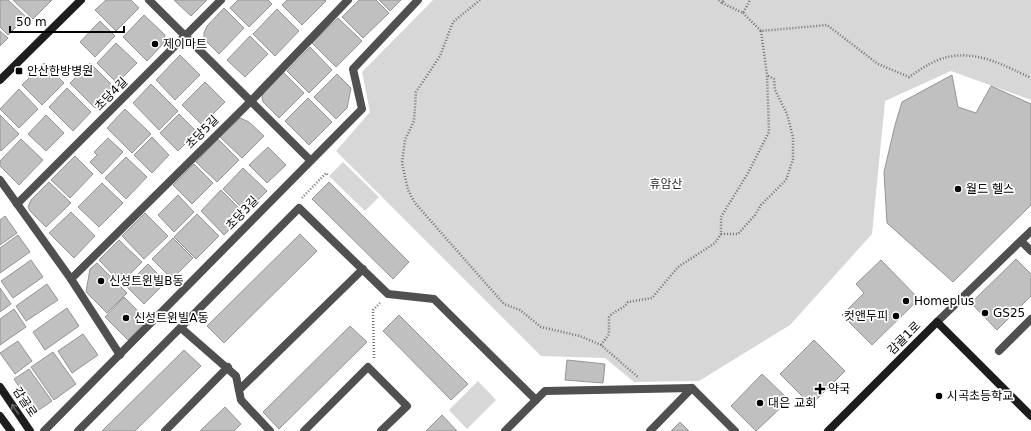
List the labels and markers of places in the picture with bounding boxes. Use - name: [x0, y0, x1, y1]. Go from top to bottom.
- place label: 제이마트: [163, 37, 207, 51]
- marker: 제이마트: [150, 39, 160, 49]
- place label: 안산한방병원: [27, 64, 93, 78]
- marker: 안산한방병원: [14, 66, 24, 76]
- place label: 월드 헬스: [966, 182, 1014, 196]
- marker: 월드 헬스: [953, 184, 963, 194]
- place label: 신성트윈빌B동: [109, 274, 183, 288]
- marker: 신성트윈빌B동: [96, 276, 106, 286]
- place label: Homeplus: [914, 294, 974, 308]
- marker: Homeplus: [901, 296, 911, 306]
- place label: GS25: [993, 306, 1025, 320]
- marker: GS25: [980, 308, 990, 318]
- place label: 컷앤두피: [844, 309, 888, 323]
- place label: 신성트윈빌A동: [134, 311, 208, 325]
- marker: 컷앤두피: [891, 311, 901, 321]
- marker: 신성트윈빌A동: [121, 313, 131, 323]
- place label: 약국: [828, 382, 850, 396]
- marker: 약국: [815, 384, 825, 394]
- place label: 시곡초등학교: [947, 389, 1013, 403]
- marker: 시곡초등학교: [934, 391, 944, 401]
- place label: 대은 교회: [768, 396, 816, 410]
- marker: 대은 교회: [755, 398, 765, 408]

